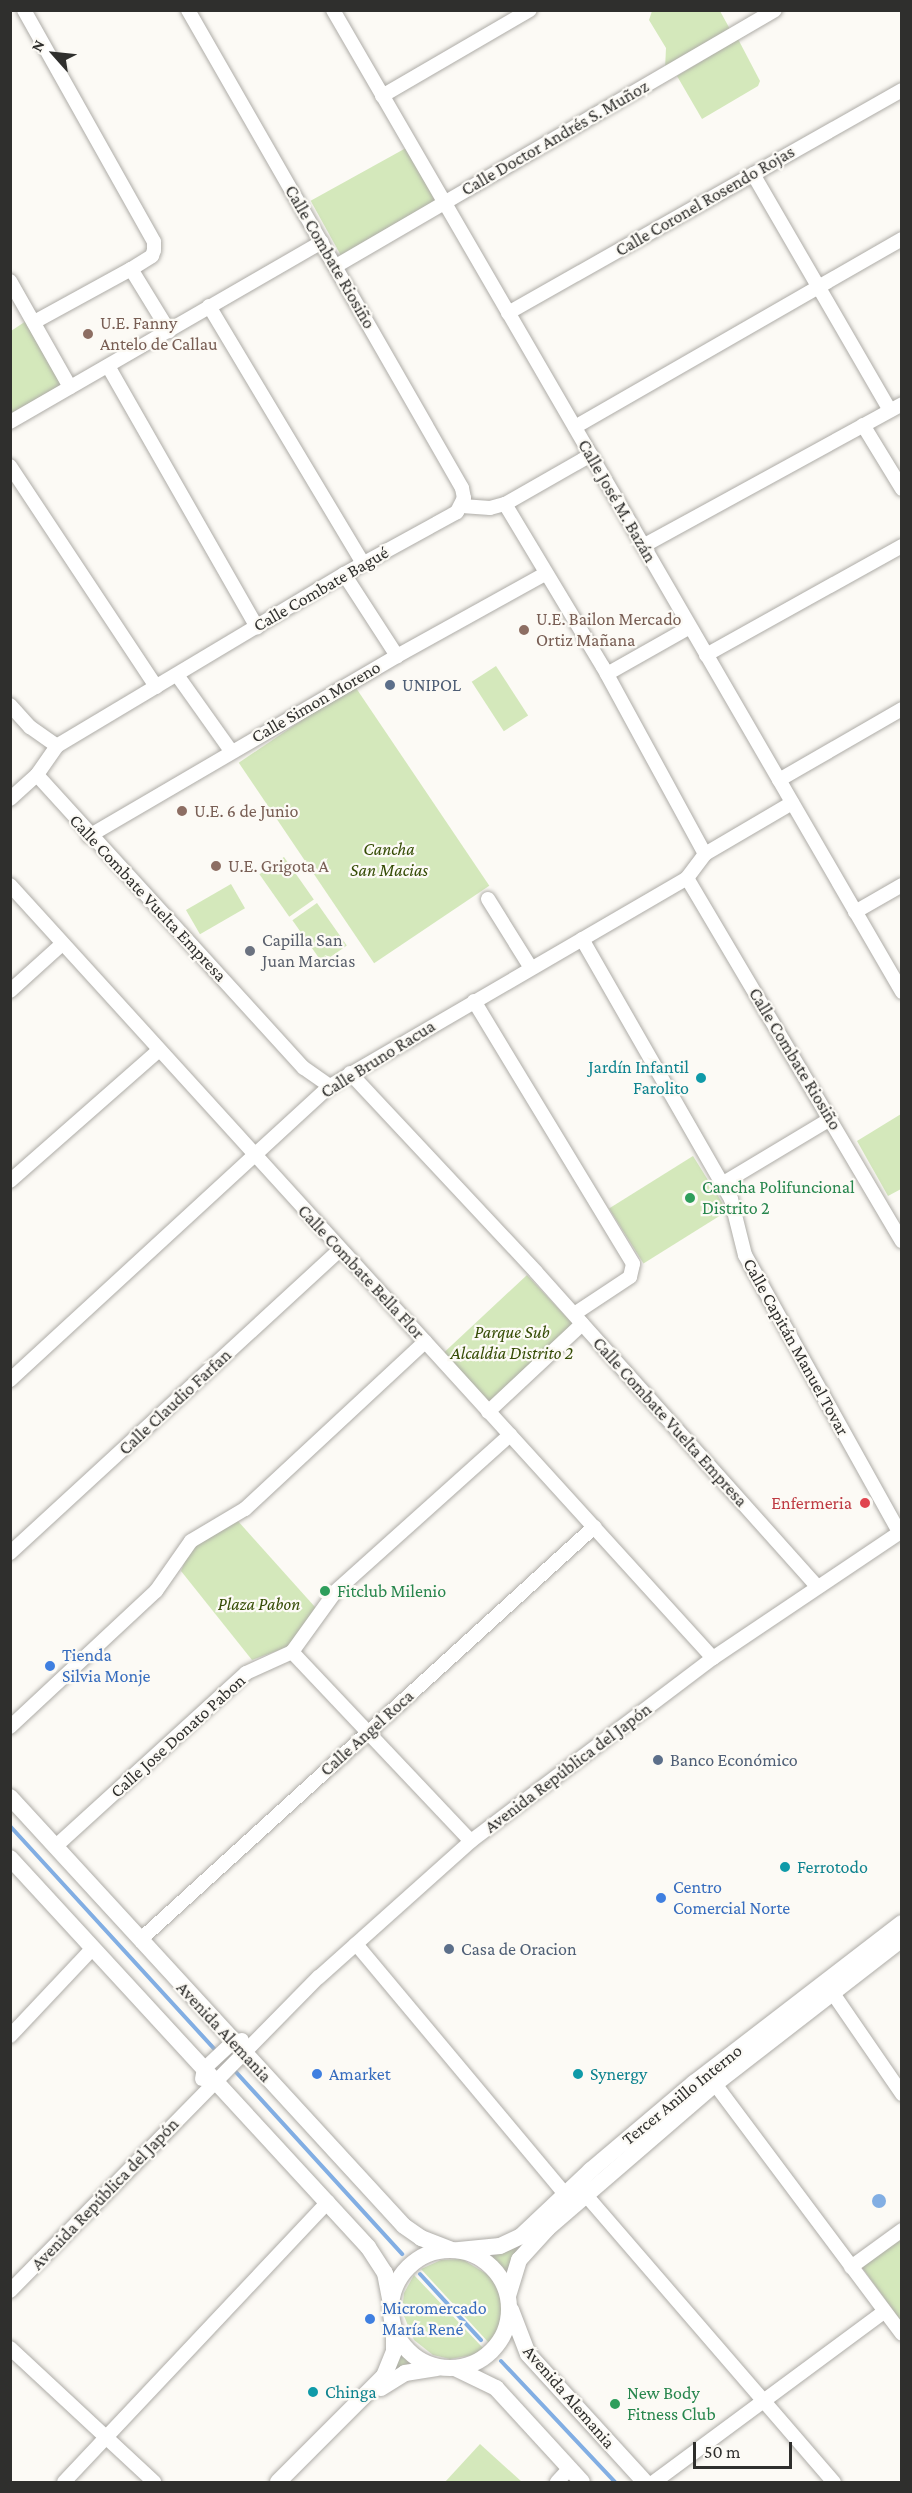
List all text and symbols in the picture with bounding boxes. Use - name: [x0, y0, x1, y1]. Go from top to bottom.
- north arrow: [24, 24, 84, 84]
- text: N: [27, 37, 48, 54]
- street label: Calle Doctor Andrés S. Muñoz: [457, 75, 653, 201]
- street label: Calle Coronel Rosendo Rojas: [612, 141, 798, 261]
- street label: Calle Combate Riosiño: [280, 181, 380, 333]
- place label: U.E. Fanny Antelo de Callau: [100, 313, 218, 356]
- marker: U.E. Fanny Antelo de Callau: [81, 327, 95, 341]
- street label: Calle José M. Bazán: [573, 436, 661, 566]
- street label: Calle Combate Bagué: [250, 542, 392, 636]
- place label: U.E. Bailon Mercado Ortiz Mañana: [536, 609, 682, 652]
- marker: U.E. Bailon Mercado Ortiz Mañana: [517, 623, 531, 637]
- street label: Calle Simon Moreno: [248, 656, 384, 748]
- place label: UNIPOL: [402, 674, 461, 696]
- marker: UNIPOL: [383, 678, 397, 692]
- place label: U.E. 6 de Junio: [194, 800, 298, 822]
- marker: U.E. 6 de Junio: [175, 804, 189, 818]
- street label: Calle Combate Vuelta Empresa: [65, 810, 231, 986]
- park label: Cancha San Macias: [350, 839, 428, 882]
- place label: U.E. Grigota A: [228, 855, 329, 877]
- marker: U.E. Grigota A: [209, 859, 223, 873]
- place label: Capilla San Juan Marcias: [262, 930, 355, 972]
- marker: Capilla San Juan Marcias: [243, 944, 257, 958]
- street label: Calle Combate Riosiño: [744, 984, 846, 1134]
- street label: Calle Bruno Racua: [317, 1015, 439, 1103]
- place label: Jardín Infantil Farolito: [588, 1057, 689, 1100]
- marker: Jardín Infantil Farolito: [694, 1071, 708, 1085]
- place label: Cancha Polifuncional Distrito 2: [702, 1177, 855, 1220]
- marker: Cancha Polifuncional Distrito 2: [683, 1191, 697, 1205]
- street label: Calle Combate Bella Flor: [293, 1200, 429, 1344]
- street label: Calle Capitán Manuel Tovar: [738, 1255, 854, 1439]
- park label: Parque Sub Alcaldia Distrito 2: [451, 1322, 573, 1364]
- street label: Calle Combate Vuelta Empresa: [588, 1333, 752, 1511]
- street label: Calle Claudio Farfan: [114, 1344, 236, 1460]
- place label: Enfermeria: [771, 1492, 852, 1514]
- marker: Enfermeria: [856, 1494, 874, 1512]
- place label: Fitclub Milenio: [337, 1580, 446, 1602]
- marker: Fitclub Milenio: [318, 1584, 332, 1598]
- park label: Plaza Pabon: [218, 1593, 300, 1615]
- place label: Tienda Silvia Monje: [62, 1645, 151, 1688]
- marker: Tienda Silvia Monje: [43, 1659, 57, 1673]
- street label: Calle Jose Donato Pabon: [106, 1670, 250, 1802]
- street label: Calle Angel Roca: [316, 1685, 418, 1781]
- street label: Avenida República del Japón: [480, 1698, 656, 1838]
- place label: Banco Económico: [670, 1749, 798, 1771]
- marker: Banco Económico: [651, 1753, 665, 1767]
- place label: Ferrotodo: [797, 1856, 868, 1878]
- marker: Ferrotodo: [778, 1860, 792, 1874]
- place label: Centro Comercial Norte: [673, 1877, 790, 1920]
- marker: Centro Comercial Norte: [654, 1891, 668, 1905]
- place label: Casa de Oracion: [461, 1938, 577, 1960]
- marker: Casa de Oracion: [442, 1942, 456, 1956]
- street label: Avenida Alemania: [172, 1977, 276, 2087]
- street label: Tercer Anillo Interno: [618, 2040, 746, 2150]
- place label: Amarket: [329, 2063, 391, 2085]
- place label: Synergy: [590, 2063, 647, 2085]
- marker: Amarket: [310, 2067, 324, 2081]
- marker: Synergy: [571, 2067, 585, 2081]
- street label: Avenida República del Japón: [27, 2113, 183, 2275]
- place label: Micromercado María René: [382, 2298, 487, 2340]
- marker: Micromercado María René: [363, 2312, 377, 2326]
- street label: Avenida Alemania: [518, 2341, 620, 2453]
- place label: Chinga: [325, 2381, 377, 2403]
- place label: New Body Fitness Club: [627, 2383, 716, 2426]
- marker: Chinga: [306, 2385, 320, 2399]
- marker: New Body Fitness Club: [608, 2397, 622, 2411]
- scale bar: [696, 2430, 795, 2468]
- text: 50 m: [704, 2442, 741, 2462]

